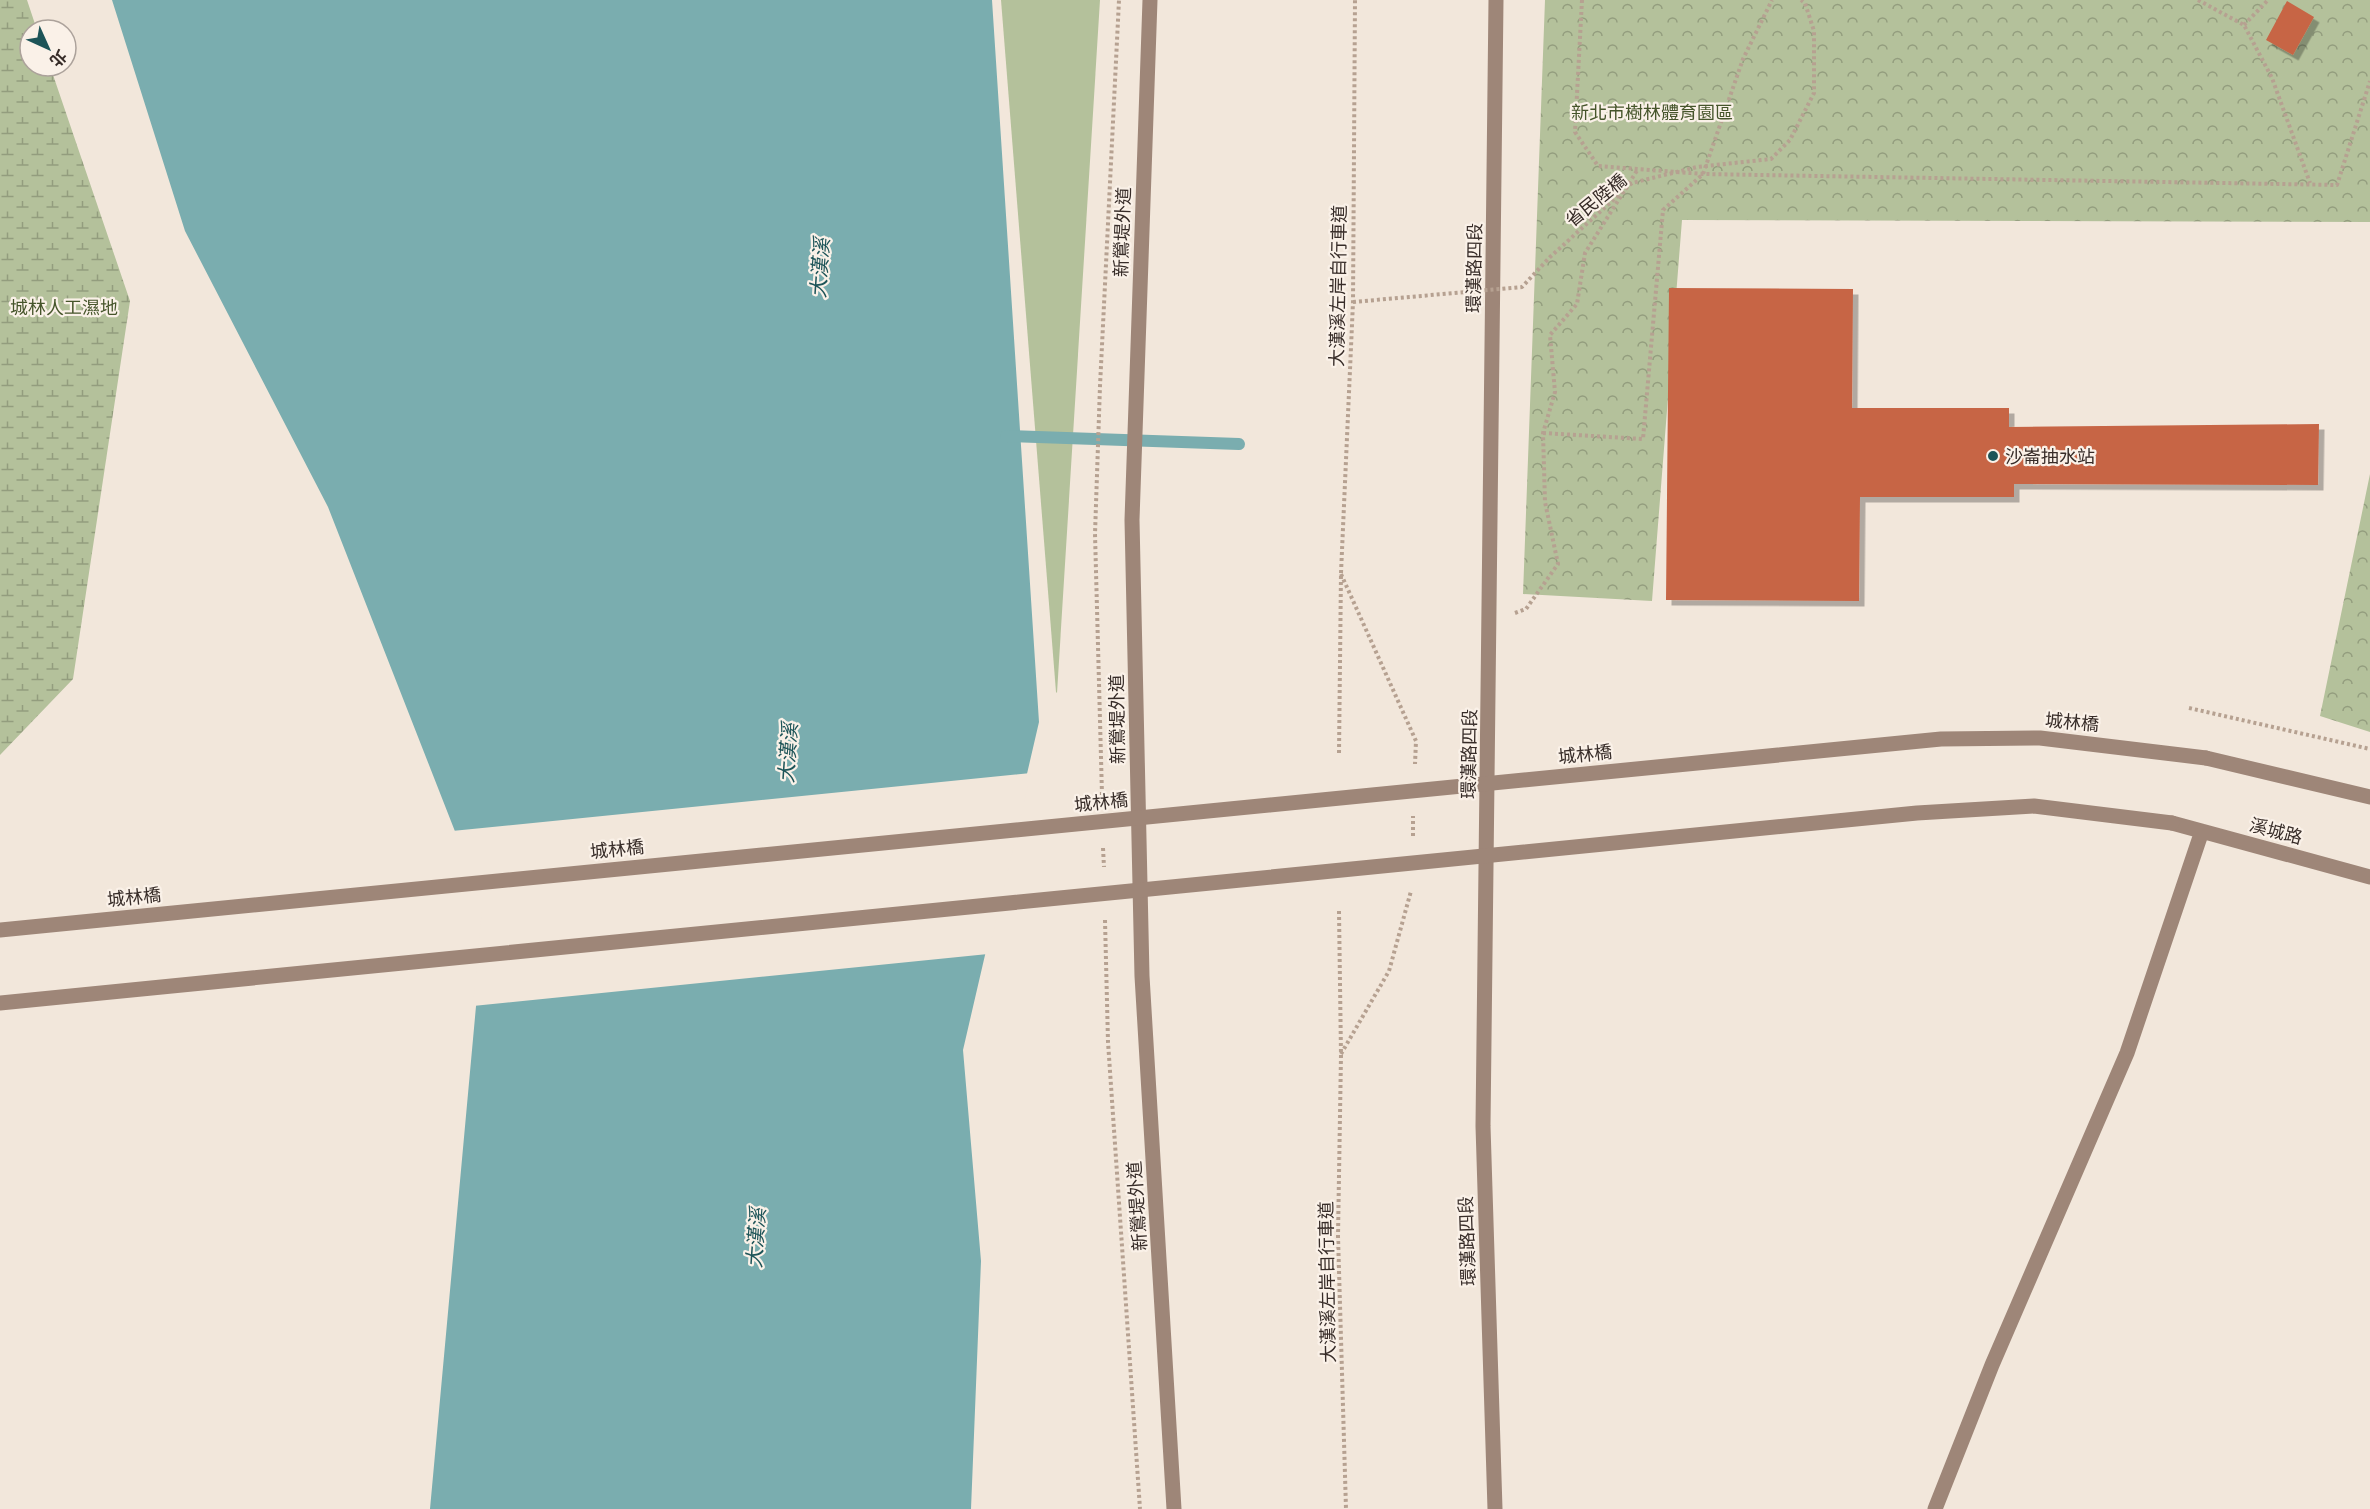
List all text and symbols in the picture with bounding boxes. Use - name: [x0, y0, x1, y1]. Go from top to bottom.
- north arrow: [18, 18, 78, 78]
- text: 北: [45, 45, 71, 71]
- park label: 新北市樹林體育園區: [1571, 101, 1733, 124]
- street label: 省民陸橋: [1561, 168, 1631, 232]
- street label: 新鶯堤外道: [1109, 187, 1135, 277]
- street label: 大漢溪左岸自行車道: [1325, 205, 1351, 367]
- street label: 環漢路四段: [1462, 223, 1486, 313]
- water label: 大漢溪: [805, 234, 835, 299]
- park label: 城林人工濕地: [10, 296, 118, 319]
- place label: 沙崙抽水站: [2005, 445, 2095, 468]
- marker: 沙崙抽水站: [1986, 449, 2000, 463]
- street label: 新鶯堤外道: [1105, 674, 1129, 764]
- street label: 城林橋: [2044, 708, 2100, 736]
- street label: 環漢路四段: [1457, 709, 1481, 799]
- water label: 大漢溪: [773, 719, 803, 784]
- street label: 城林橋: [1557, 740, 1613, 768]
- street label: 城林橋: [1073, 788, 1129, 816]
- street label: 溪城路: [2247, 813, 2305, 849]
- street label: 城林橋: [589, 835, 645, 863]
- street label: 城林橋: [106, 883, 162, 911]
- street label: 新鶯堤外道: [1122, 1160, 1152, 1252]
- street label: 環漢路四段: [1454, 1196, 1480, 1286]
- street label: 大漢溪左岸自行車道: [1314, 1201, 1340, 1363]
- water label: 大漢溪: [741, 1204, 771, 1269]

